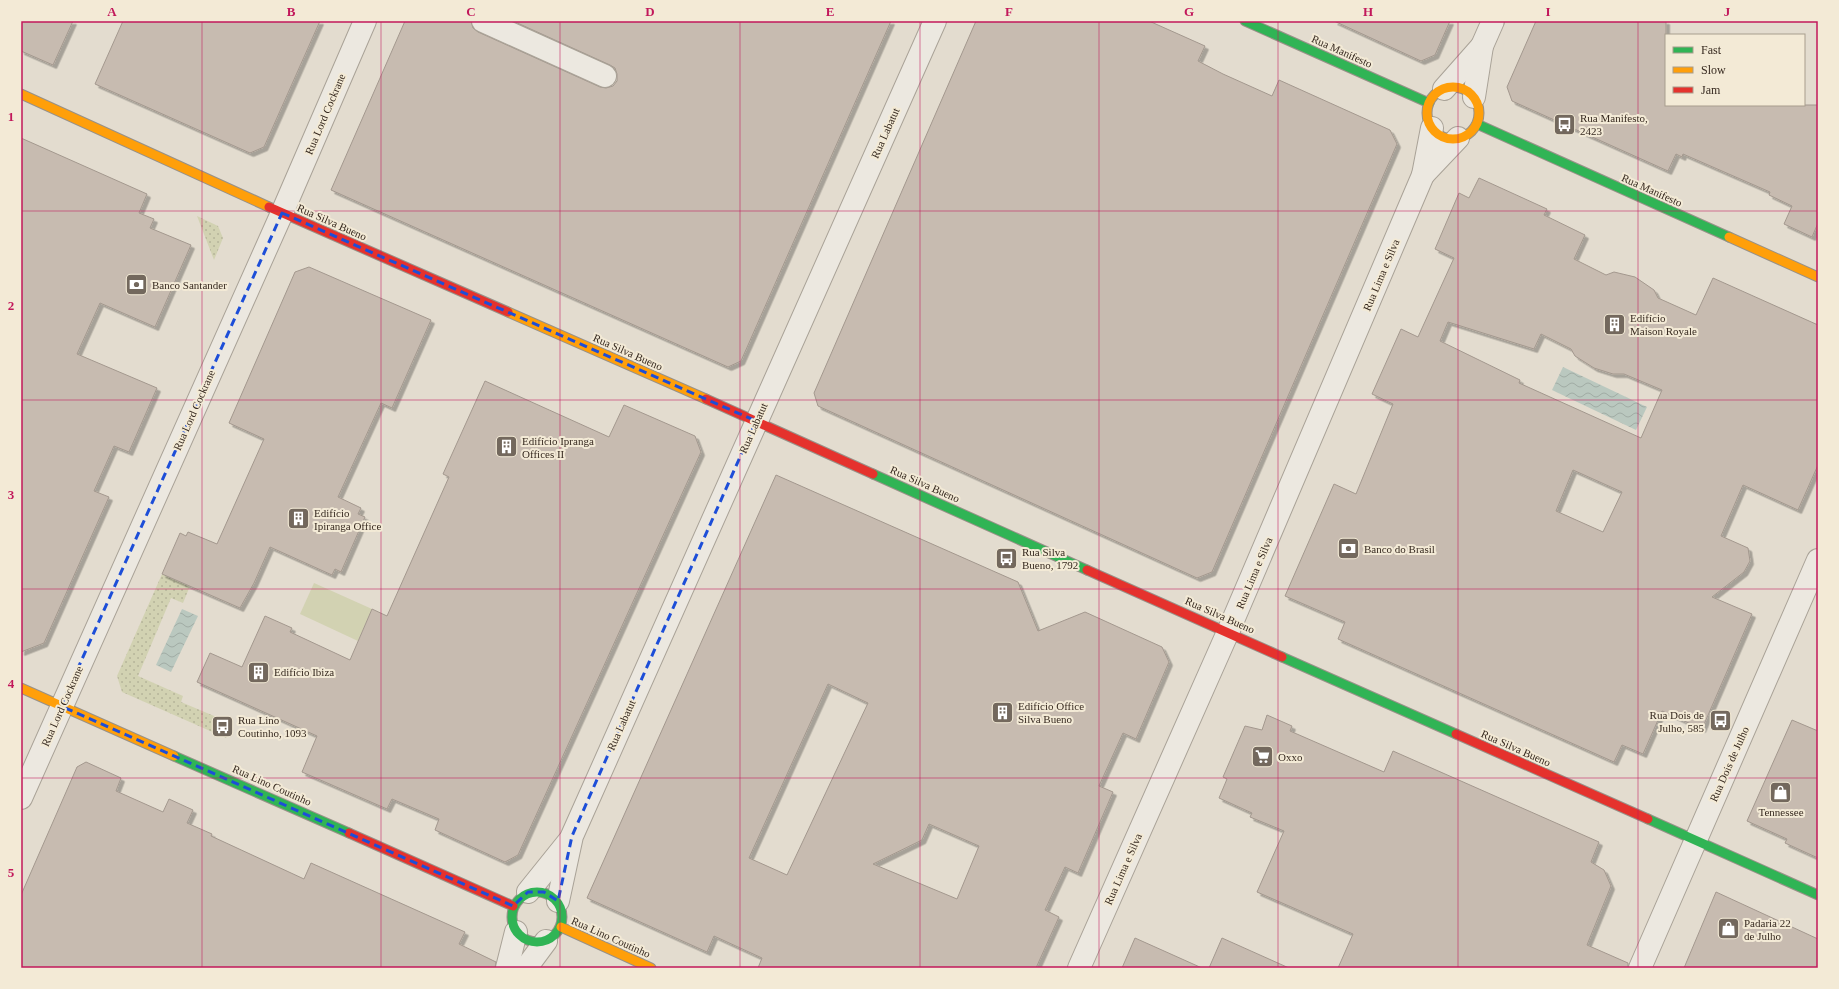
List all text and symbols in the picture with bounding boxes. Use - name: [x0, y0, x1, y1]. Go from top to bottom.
- text: A: [107, 4, 117, 19]
- text: B: [287, 4, 296, 19]
- text: C: [466, 4, 476, 19]
- text: D: [645, 4, 655, 19]
- text: E: [826, 4, 834, 19]
- text: F: [1005, 4, 1013, 19]
- text: G: [1184, 4, 1194, 19]
- text: H: [1363, 4, 1373, 19]
- text: I: [1545, 4, 1551, 19]
- text: J: [1724, 4, 1731, 19]
- street label: Rua Manifesto: [1310, 32, 1375, 70]
- legend: [1665, 34, 1805, 106]
- text: Fast: [1701, 43, 1722, 57]
- text: Slow: [1701, 63, 1726, 77]
- street label: Rua Lord Cockrane: [303, 72, 348, 156]
- text: Jam: [1701, 83, 1721, 97]
- street label: Rua Labatut: [869, 106, 901, 160]
- text: 1: [8, 109, 14, 124]
- bus stop icon: Rua Manifesto, 2423: [1551, 111, 1577, 137]
- place label: Rua Manifesto, 2423: [1580, 112, 1648, 137]
- street label: Rua Manifesto: [1620, 171, 1685, 209]
- street label: Rua Silva Bueno: [296, 201, 369, 243]
- street label: Rua Lima e Silva: [1360, 237, 1402, 313]
- bank icon: Banco Santander: [124, 272, 150, 298]
- place label: Banco Santander: [152, 279, 227, 291]
- text: 2: [8, 298, 14, 313]
- building icon: Edifício Maison Royale: [1602, 311, 1628, 337]
- place label: Edifício Maison Royale: [1630, 312, 1697, 337]
- street label: Rua Silva Bueno: [592, 331, 665, 373]
- street label: Rua Lord Cockrane: [171, 368, 217, 452]
- street label: Rua Labatut: [737, 401, 769, 455]
- building icon: Edifício Ipranga Offices II: [494, 434, 520, 460]
- place label: Edifício Ipranga Offices II: [522, 435, 594, 460]
- street label: Rua Silva Bueno: [889, 463, 962, 505]
- text: 3: [8, 487, 15, 502]
- building icon: Edifício Ipiranga Office: [285, 506, 311, 532]
- place label: Edifício Ipiranga Office: [314, 507, 381, 532]
- street label: Rua Lima e Silva: [1233, 535, 1275, 611]
- bank icon: Banco do Brasil: [1336, 536, 1362, 562]
- place label: Banco do Brasil: [1364, 543, 1435, 555]
- bus stop icon: Rua Silva Bueno, 1792: [993, 545, 1019, 571]
- place label: Rua Silva Bueno, 1792: [1022, 546, 1078, 571]
- street label: Rua Silva Bueno: [1184, 594, 1257, 636]
- building icon: Edifício Ibiza: [246, 659, 272, 685]
- street label: Rua Lord Cockrane: [39, 664, 85, 748]
- place label: Edifício Ibiza: [274, 666, 334, 678]
- text: 4: [8, 676, 15, 691]
- street label: Rua Labatut: [605, 698, 637, 752]
- building icon: Edifício Office Silva Bueno: [990, 699, 1016, 725]
- place label: Edifício Office Silva Bueno: [1018, 700, 1084, 725]
- bus stop icon: Rua Dois de Julho, 585: [1707, 708, 1733, 734]
- place label: Rua Dois de Julho, 585: [1650, 709, 1704, 734]
- bus stop icon: Rua Lino Coutinho, 1093: [209, 713, 235, 739]
- place label: Rua Lino Coutinho, 1093: [238, 714, 307, 739]
- street label: Rua Dois de Julho: [1707, 724, 1751, 803]
- street label: Rua Silva Bueno: [1480, 727, 1553, 769]
- supermarket icon: Oxxo: [1249, 744, 1275, 770]
- place label: Oxxo: [1278, 751, 1303, 763]
- street label: Rua Lino Coutinho: [231, 762, 314, 808]
- shop icon: Tennessee: [1768, 779, 1794, 805]
- place label: Tennessee: [1758, 806, 1804, 818]
- street label: Rua Lima e Silva: [1102, 831, 1144, 906]
- text: 5: [8, 865, 15, 880]
- street label: Rua Lino Coutinho: [570, 914, 653, 960]
- shop icon: Padaria 22 de Julho: [1715, 916, 1741, 942]
- place label: Padaria 22 de Julho: [1744, 917, 1791, 942]

